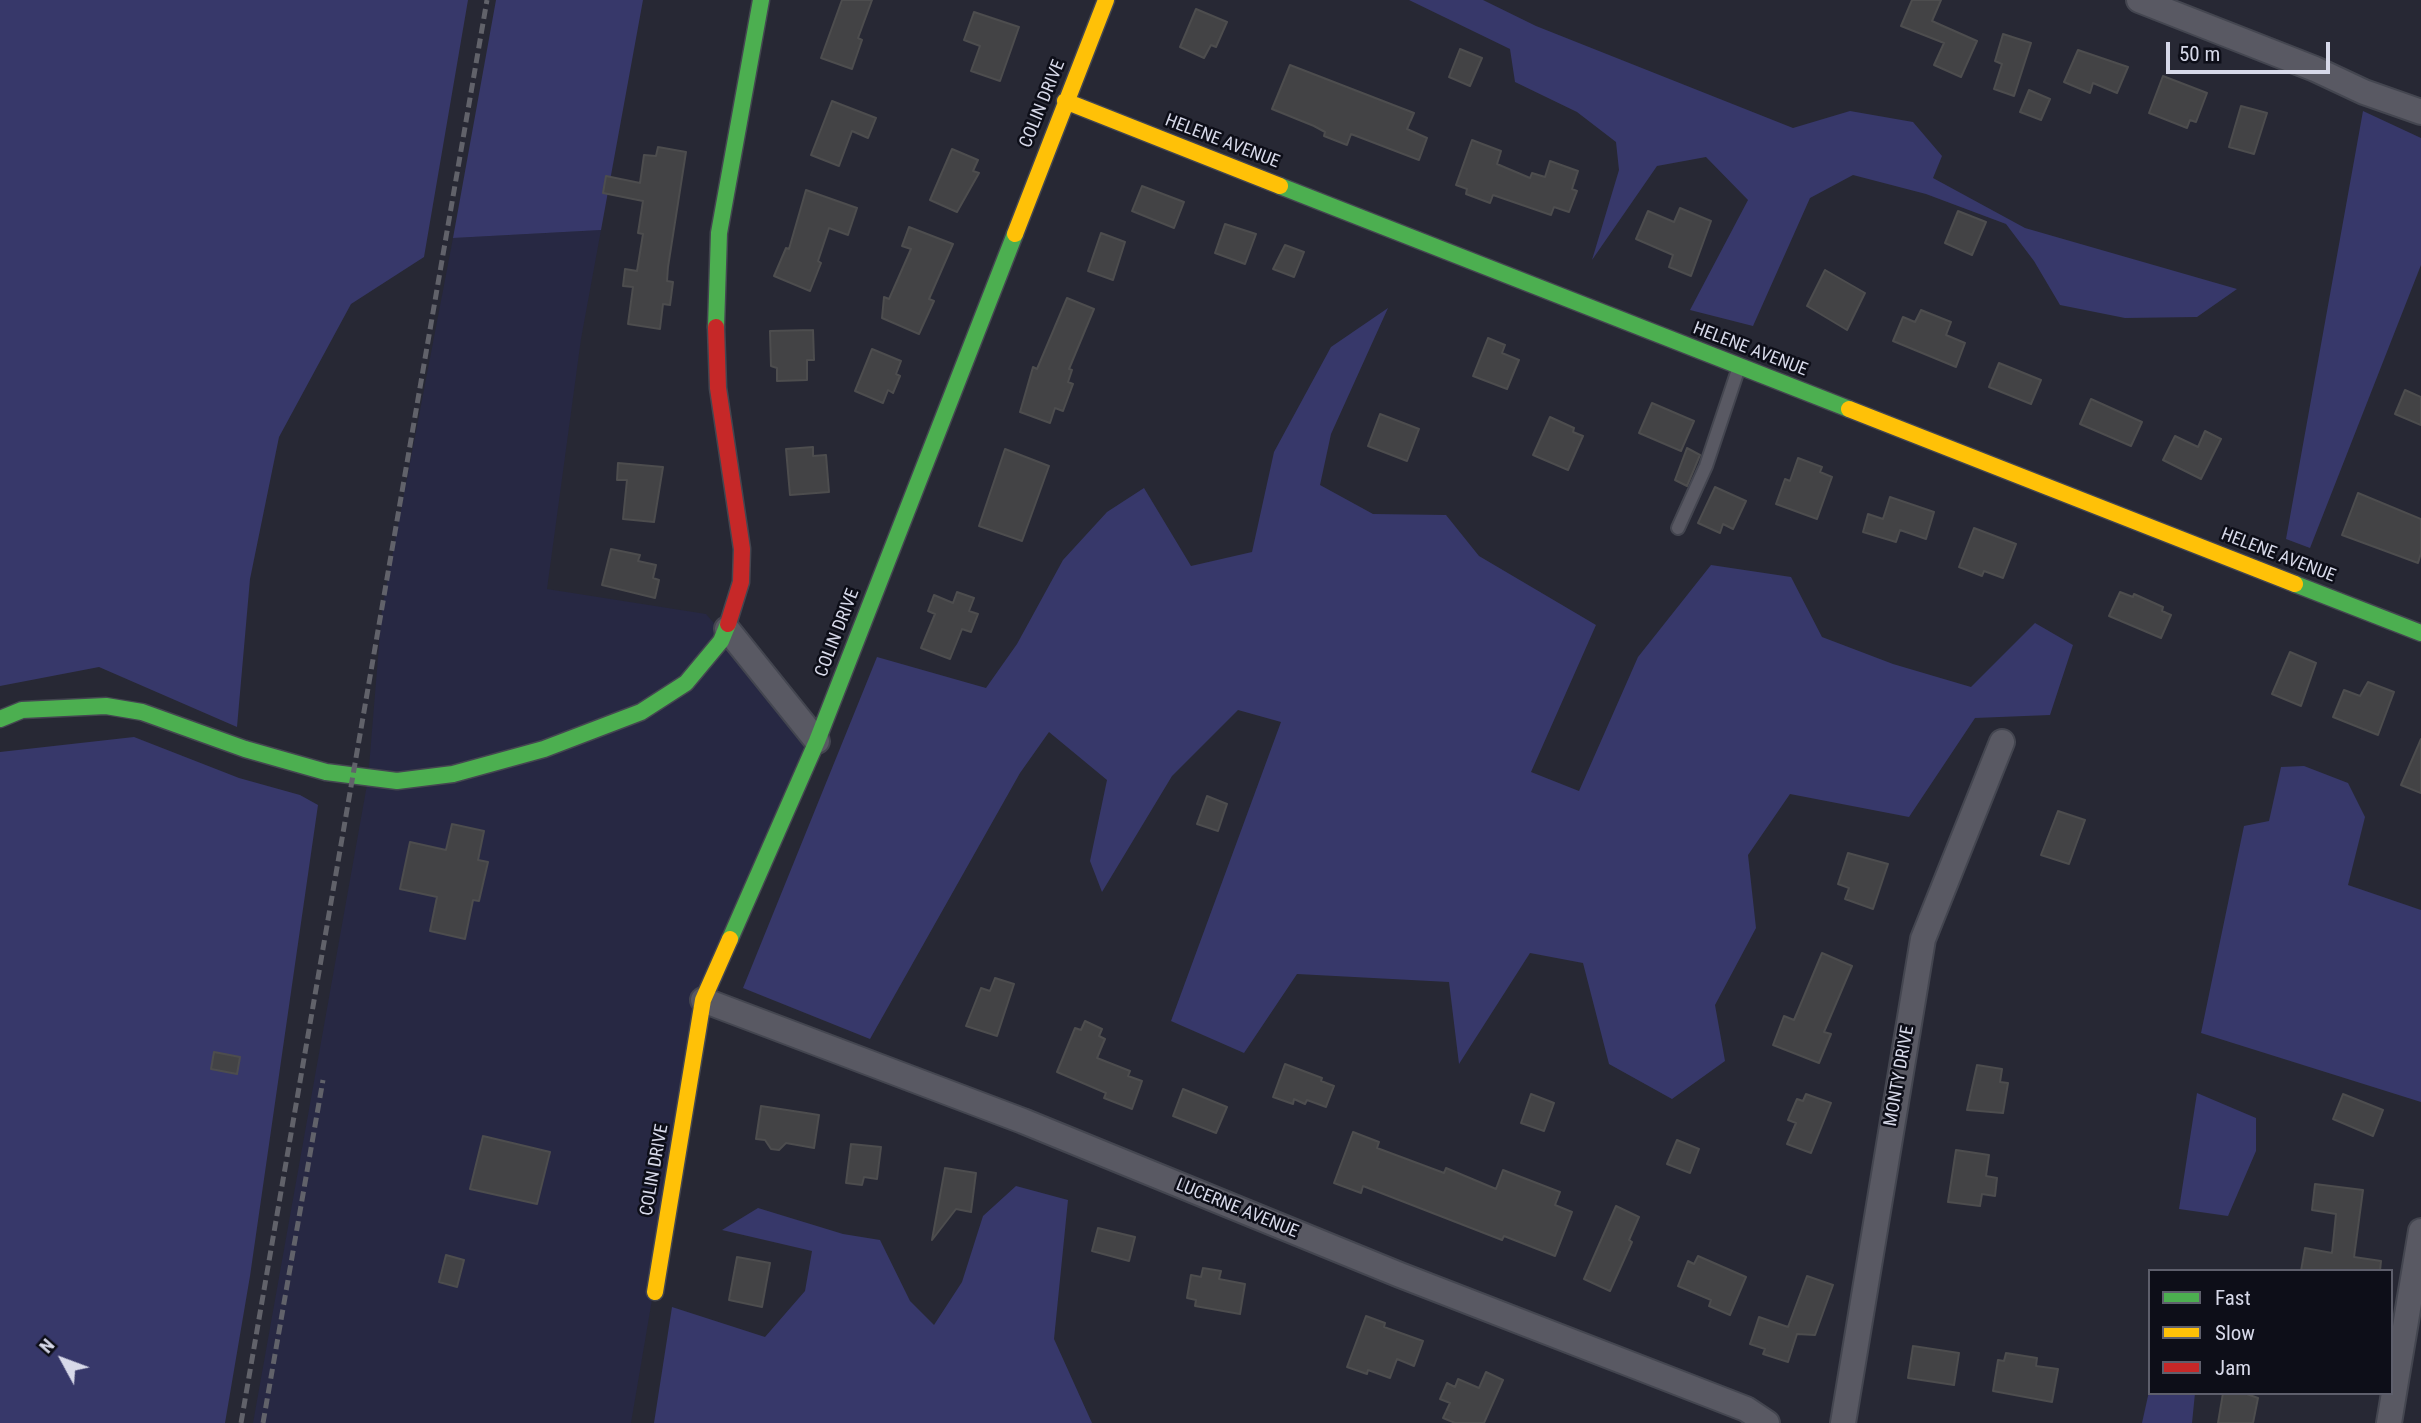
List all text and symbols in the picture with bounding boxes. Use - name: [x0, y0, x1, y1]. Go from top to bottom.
- scale bar: [2169, 28, 2334, 72]
- text: 50 m: [2179, 42, 2220, 66]
- street label: COLIN DRIVE: [1016, 57, 1070, 151]
- street label: HELENE AVENUE: [1162, 110, 1282, 174]
- street label: HELENE AVENUE: [1690, 318, 1810, 382]
- street label: HELENE AVENUE: [2218, 524, 2338, 588]
- street label: COLIN DRIVE: [811, 586, 865, 680]
- street label: MONTY DRIVE: [1881, 1024, 1919, 1128]
- street label: COLIN DRIVE: [636, 1122, 674, 1218]
- street label: LUCERNE AVENUE: [1173, 1175, 1301, 1243]
- legend: [2148, 1269, 2393, 1395]
- text: Fast: [2215, 1286, 2251, 1310]
- text: Slow: [2215, 1321, 2255, 1345]
- north arrow: [28, 1325, 98, 1395]
- text: N: [34, 1334, 59, 1358]
- text: Jam: [2215, 1356, 2251, 1380]

